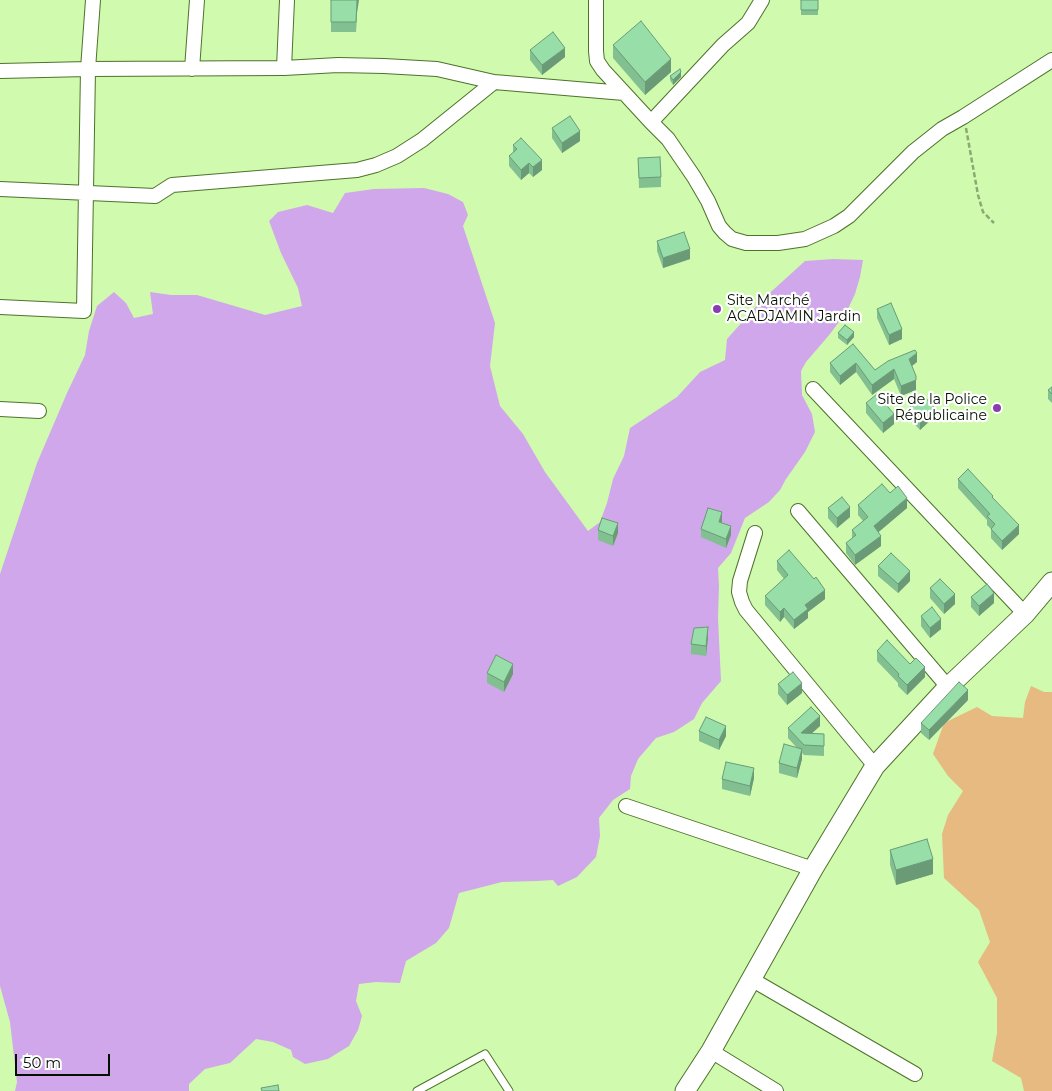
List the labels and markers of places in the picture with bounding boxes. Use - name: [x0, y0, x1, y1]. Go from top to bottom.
- place label: Site Marché ACADJAMIN Jardin: [727, 293, 861, 326]
- marker: Site Marché ACADJAMIN Jardin: [711, 303, 723, 315]
- place label: Site de la Police Républicaine: [877, 392, 987, 424]
- marker: Site de la Police Républicaine: [991, 402, 1003, 414]

